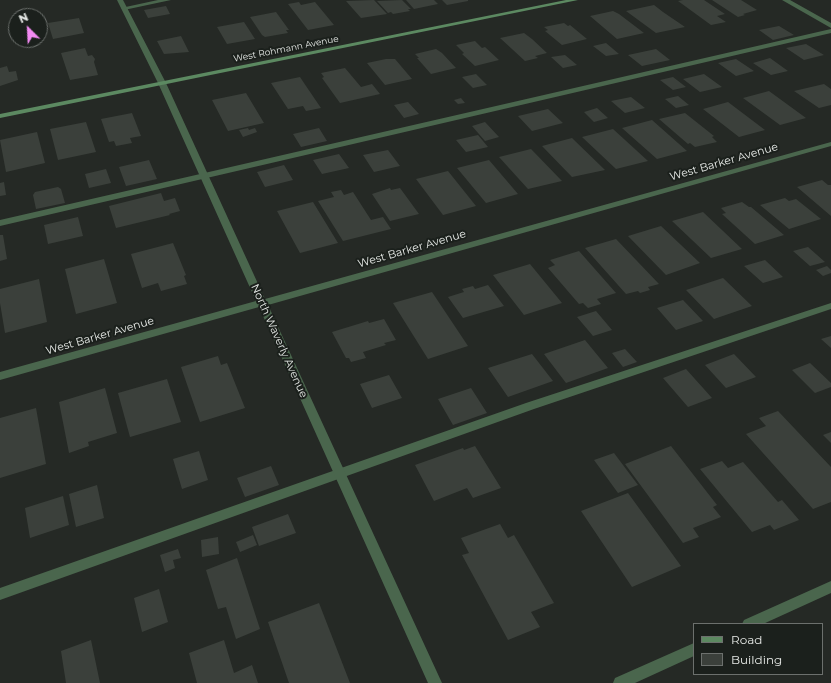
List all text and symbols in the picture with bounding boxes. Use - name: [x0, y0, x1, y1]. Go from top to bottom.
- north arrow: [8, 8, 48, 48]
- text: N: [17, 10, 30, 26]
- street label: West Rohmann Avenue: [232, 33, 340, 65]
- street label: West Barker Avenue: [668, 140, 780, 184]
- street label: West Barker Avenue: [356, 227, 468, 271]
- street label: North Waverly Avenue: [248, 282, 310, 400]
- street label: West Barker Avenue: [44, 314, 156, 358]
- legend: [693, 623, 823, 675]
- text: Road: [731, 632, 762, 647]
- text: Building: [731, 652, 782, 667]

